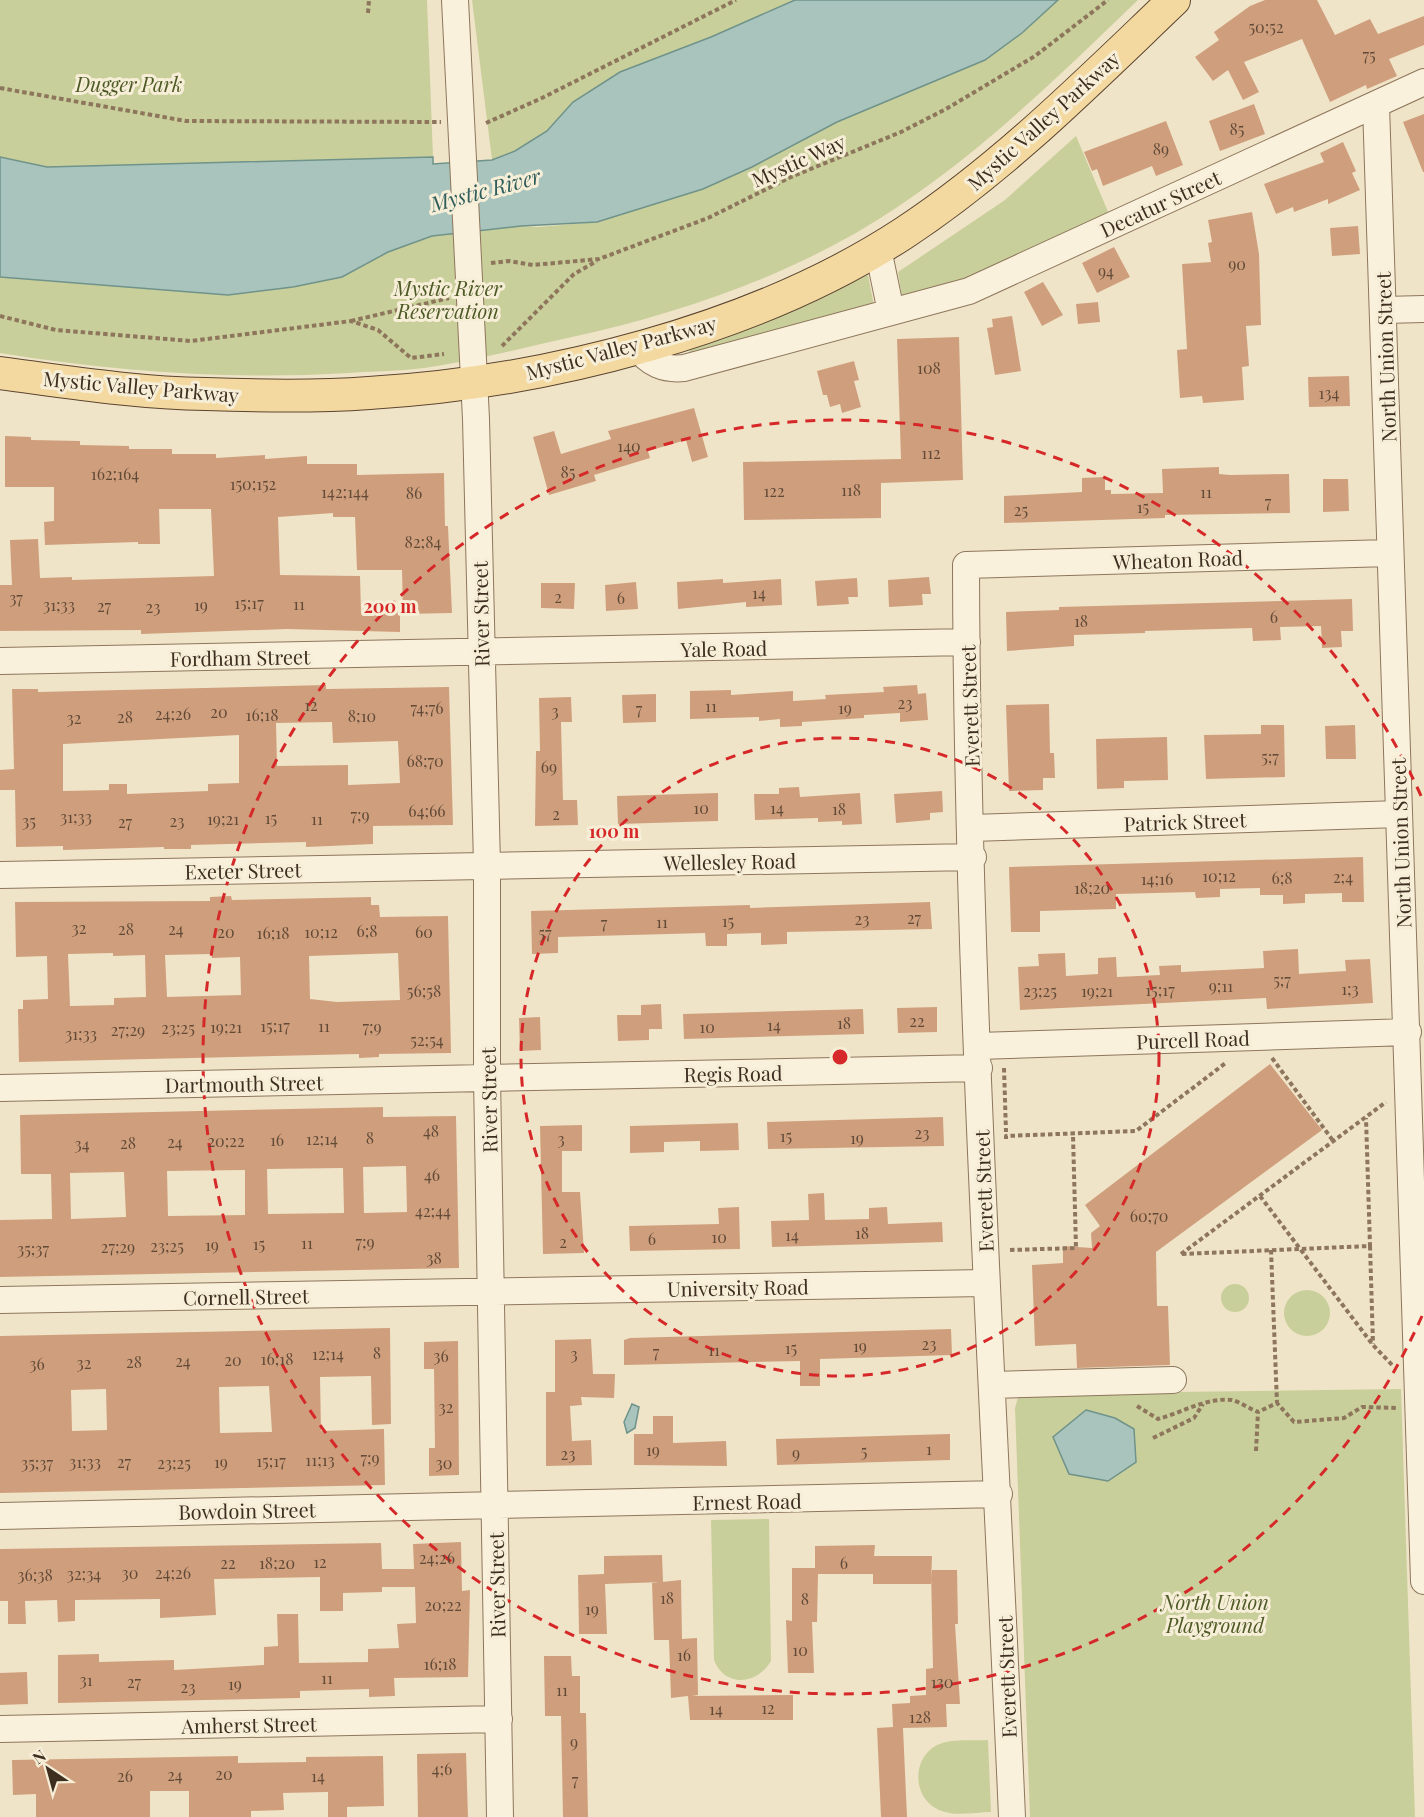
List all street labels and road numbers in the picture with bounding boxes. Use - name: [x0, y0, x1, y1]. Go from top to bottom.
- street label: Mystic Valley Parkway: [961, 44, 1125, 196]
- street label: Mystic Way: [747, 127, 849, 193]
- street label: Decatur Street: [1095, 163, 1226, 243]
- street label: North Union Street: [1369, 271, 1401, 443]
- street label: Mystic Valley Parkway: [523, 309, 719, 385]
- street label: Mystic Valley Parkway: [42, 364, 240, 408]
- street label: Wheaton Road: [1111, 543, 1244, 575]
- street label: River Street: [466, 560, 494, 667]
- street label: Yale Road: [679, 634, 768, 662]
- street label: Fordham Street: [170, 642, 311, 672]
- street label: Everett Street: [953, 644, 985, 768]
- street label: North Union Street: [1384, 757, 1416, 929]
- street label: Patrick Street: [1123, 805, 1248, 837]
- street label: Wellesley Road: [662, 846, 797, 876]
- street label: Exeter Street: [184, 855, 302, 885]
- street label: Purcell Road: [1136, 1024, 1251, 1054]
- street label: River Street: [474, 1046, 502, 1153]
- street label: Regis Road: [683, 1059, 783, 1087]
- street label: Dartmouth Street: [165, 1068, 324, 1098]
- street label: Everett Street: [967, 1129, 999, 1253]
- street label: University Road: [667, 1272, 809, 1302]
- street label: Cornell Street: [183, 1281, 310, 1311]
- street label: Ernest Road: [692, 1487, 802, 1515]
- street label: Bowdoin Street: [178, 1495, 317, 1525]
- street label: River Street: [482, 1531, 510, 1638]
- street label: Everett Street: [990, 1615, 1022, 1739]
- street label: Amherst Street: [180, 1709, 318, 1739]

